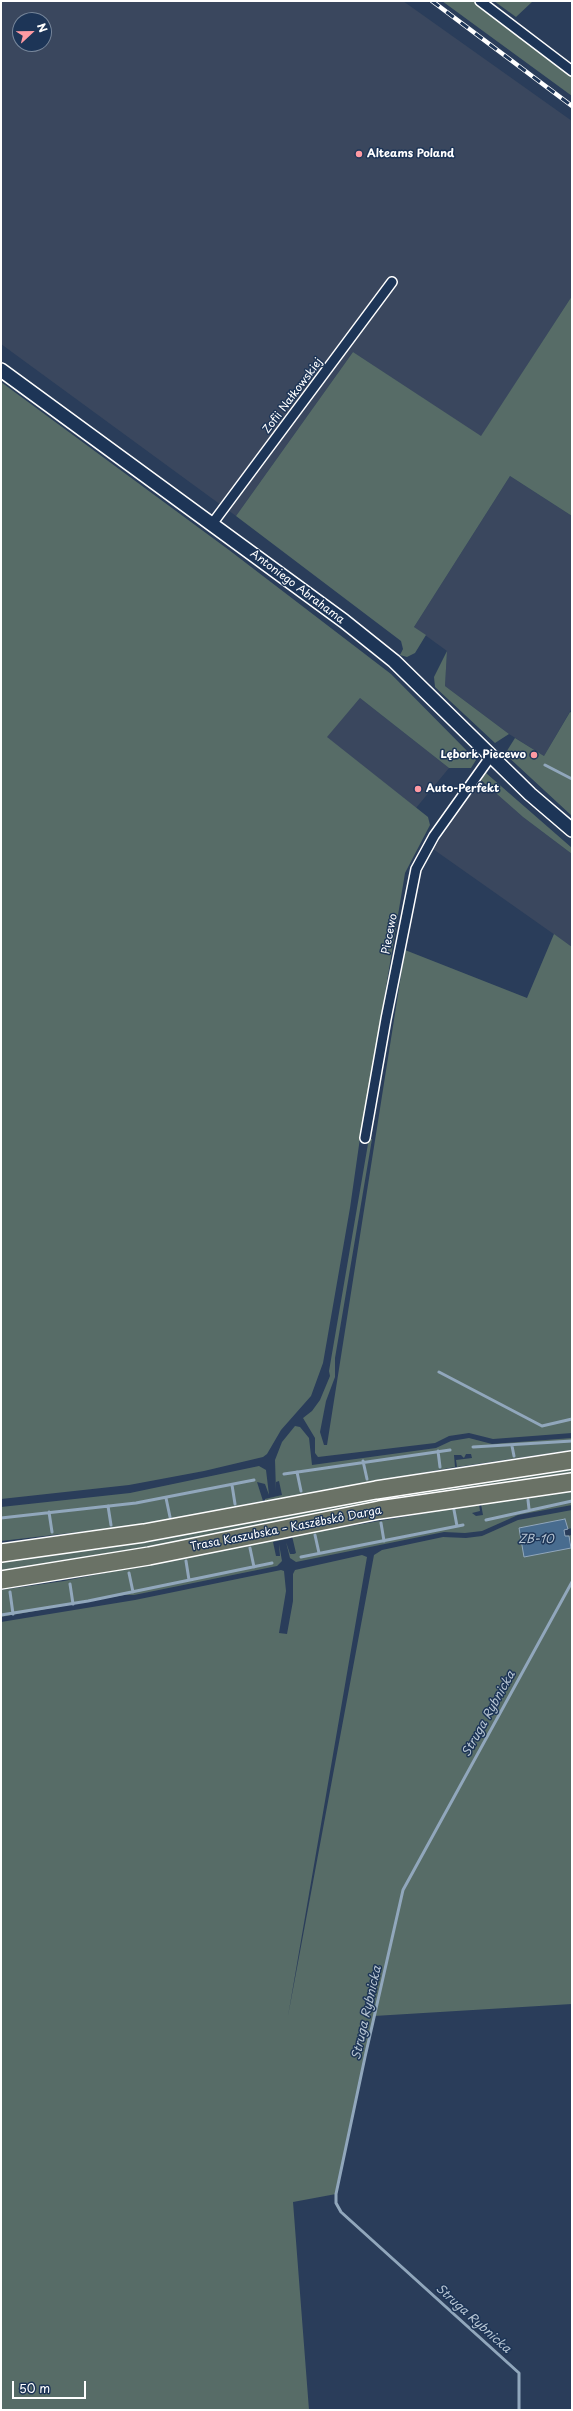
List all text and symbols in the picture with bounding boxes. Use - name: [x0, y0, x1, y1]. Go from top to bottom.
- north arrow: [12, 12, 52, 52]
- text: N: [33, 20, 52, 35]
- place label: Alteams Poland: [367, 147, 454, 161]
- marker: Alteams Poland: [354, 149, 364, 159]
- street label: Zofii Nałkowskiej: [260, 356, 326, 436]
- street label: Antoniego Abrahama: [247, 547, 347, 627]
- place label: Lębork Piecewo: [440, 748, 526, 762]
- marker: Lębork Piecewo: [529, 750, 539, 760]
- place label: Auto-Perfekt: [426, 782, 499, 796]
- marker: Auto-Perfekt: [413, 784, 423, 794]
- street label: Piecewo: [380, 912, 400, 956]
- street label: Trasa Kaszubska – Kaszëbskô Darga: [189, 1504, 383, 1554]
- water label: ZB-10: [518, 1533, 554, 1547]
- water label: Struga Rybnicka: [459, 1669, 519, 1759]
- water label: Struga Rybnicka: [349, 1965, 385, 2061]
- water label: Struga Rybnicka: [433, 2282, 513, 2356]
- scale bar: [14, 2373, 88, 2399]
- text: 50 m: [19, 2379, 50, 2397]

